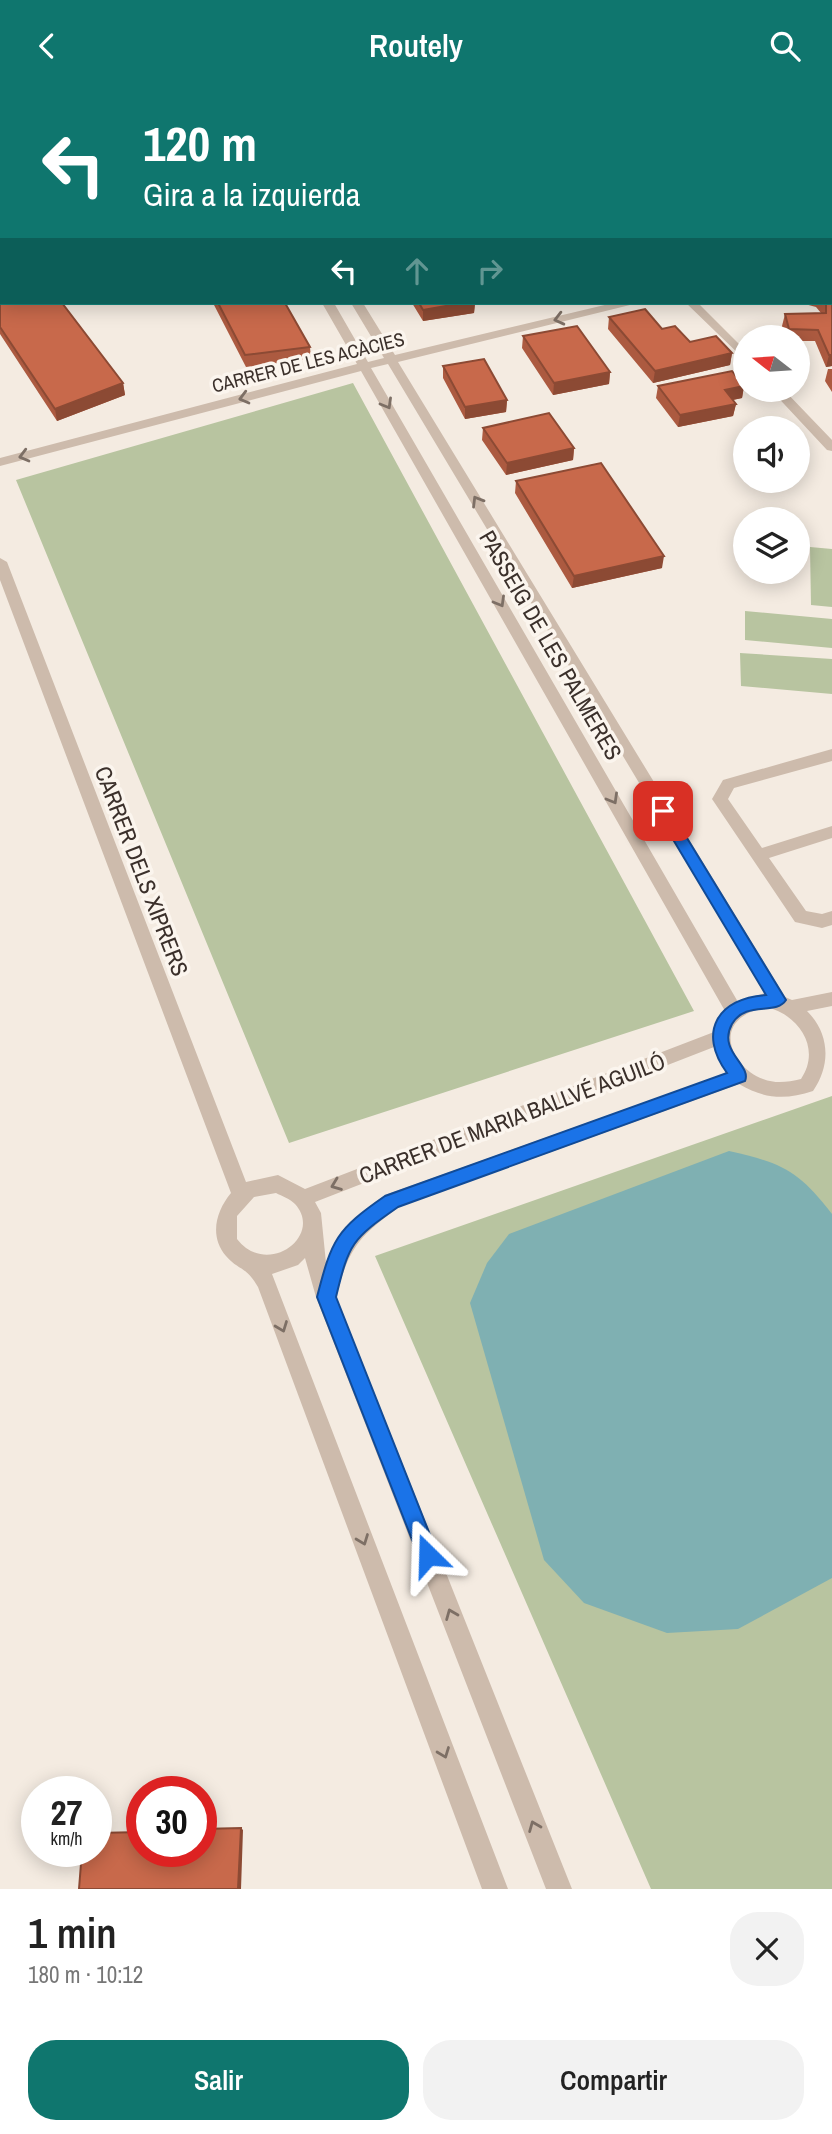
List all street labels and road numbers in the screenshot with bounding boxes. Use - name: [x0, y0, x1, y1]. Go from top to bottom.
- street label: CARRER DE LES ACÀCIES: [209, 326, 407, 398]
- street label: PASSEIG DE LES PALMERES: [472, 525, 630, 765]
- street label: CARRER DELS XIPRERS: [88, 762, 196, 980]
- street label: CARRER DE MARIA BALLVÉ AGUILÓ: [354, 1045, 670, 1191]

